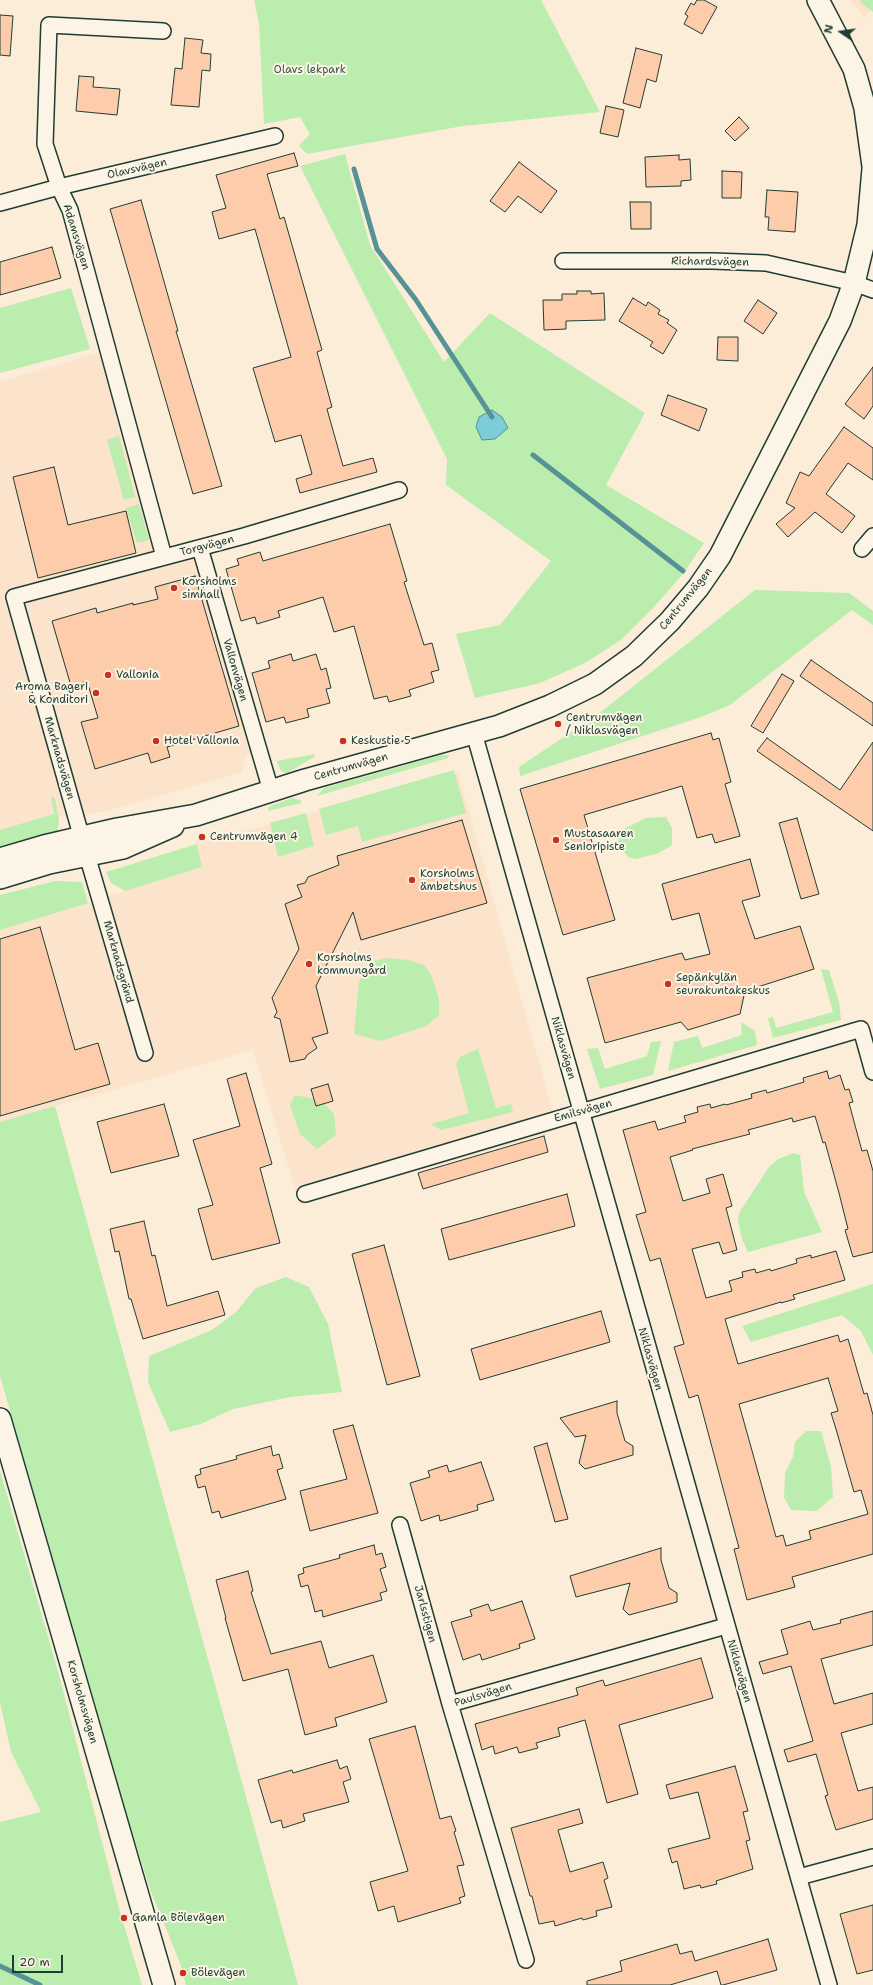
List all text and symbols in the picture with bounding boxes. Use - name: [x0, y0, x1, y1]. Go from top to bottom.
- north arrow: [821, 12, 861, 52]
- text: N: [821, 23, 837, 35]
- park label: Olavs lekpark: [274, 63, 346, 77]
- street label: Olavsvägen: [106, 156, 168, 182]
- street label: Adamsvägen: [60, 202, 92, 272]
- street label: Richardsvägen: [671, 255, 749, 269]
- street label: Torgvägen: [179, 532, 235, 560]
- street label: Centrumvägen: [657, 565, 715, 633]
- place label: Korsholms simhall: [182, 575, 237, 601]
- marker: Korsholms simhall: [169, 583, 179, 593]
- street label: Vallonvägen: [220, 637, 250, 703]
- place label: Vallonia: [116, 668, 159, 682]
- marker: Vallonia: [103, 670, 113, 680]
- place label: Aroma Bageri & Konditori: [15, 680, 88, 706]
- marker: Aroma Bageri & Konditori: [91, 688, 101, 698]
- place label: Centrumvägen / Niklasvägen: [566, 711, 642, 737]
- street label: Marknadsvägen: [41, 715, 77, 801]
- marker: Centrumvägen / Niklasvägen: [553, 719, 563, 729]
- place label: Hotel Vallonia: [164, 734, 239, 748]
- place label: Keskustie 5: [351, 734, 411, 748]
- marker: Hotel Vallonia: [151, 736, 161, 746]
- marker: Keskustie 5: [338, 736, 348, 746]
- street label: Centrumvägen: [312, 750, 390, 784]
- place label: Mustasaaren Senioripiste: [564, 827, 633, 853]
- place label: Centrumvägen 4: [210, 830, 298, 844]
- marker: Centrumvägen 4: [197, 832, 207, 842]
- marker: Mustasaaren Senioripiste: [551, 835, 561, 845]
- place label: Korsholms ämbetshus: [420, 867, 477, 893]
- marker: Korsholms ämbetshus: [407, 875, 417, 885]
- street label: Marknadsgränd: [100, 919, 136, 1005]
- place label: Korsholms kommungård: [317, 951, 386, 977]
- marker: Korsholms kommungård: [304, 959, 314, 969]
- place label: Sepänkylän seurakuntakeskus: [676, 971, 770, 997]
- marker: Sepänkylän seurakuntakeskus: [663, 979, 673, 989]
- street label: Niklasvägen: [548, 1015, 578, 1081]
- street label: Emilsvägen: [553, 1096, 613, 1126]
- street label: Niklasvägen: [635, 1326, 665, 1392]
- street label: Jarlsstigen: [411, 1584, 439, 1644]
- street label: Niklasvägen: [724, 1638, 754, 1704]
- street label: Korsholmsvägen: [64, 1659, 100, 1745]
- street label: Paulsvägen: [453, 1680, 513, 1710]
- place label: Gamla Bölevägen: [132, 1911, 225, 1925]
- marker: Gamla Bölevägen: [119, 1913, 129, 1923]
- scale bar: [14, 1947, 65, 1973]
- text: 20 m: [19, 1954, 50, 1970]
- place label: Bölevägen: [191, 1966, 245, 1980]
- marker: Bölevägen: [178, 1968, 188, 1978]

